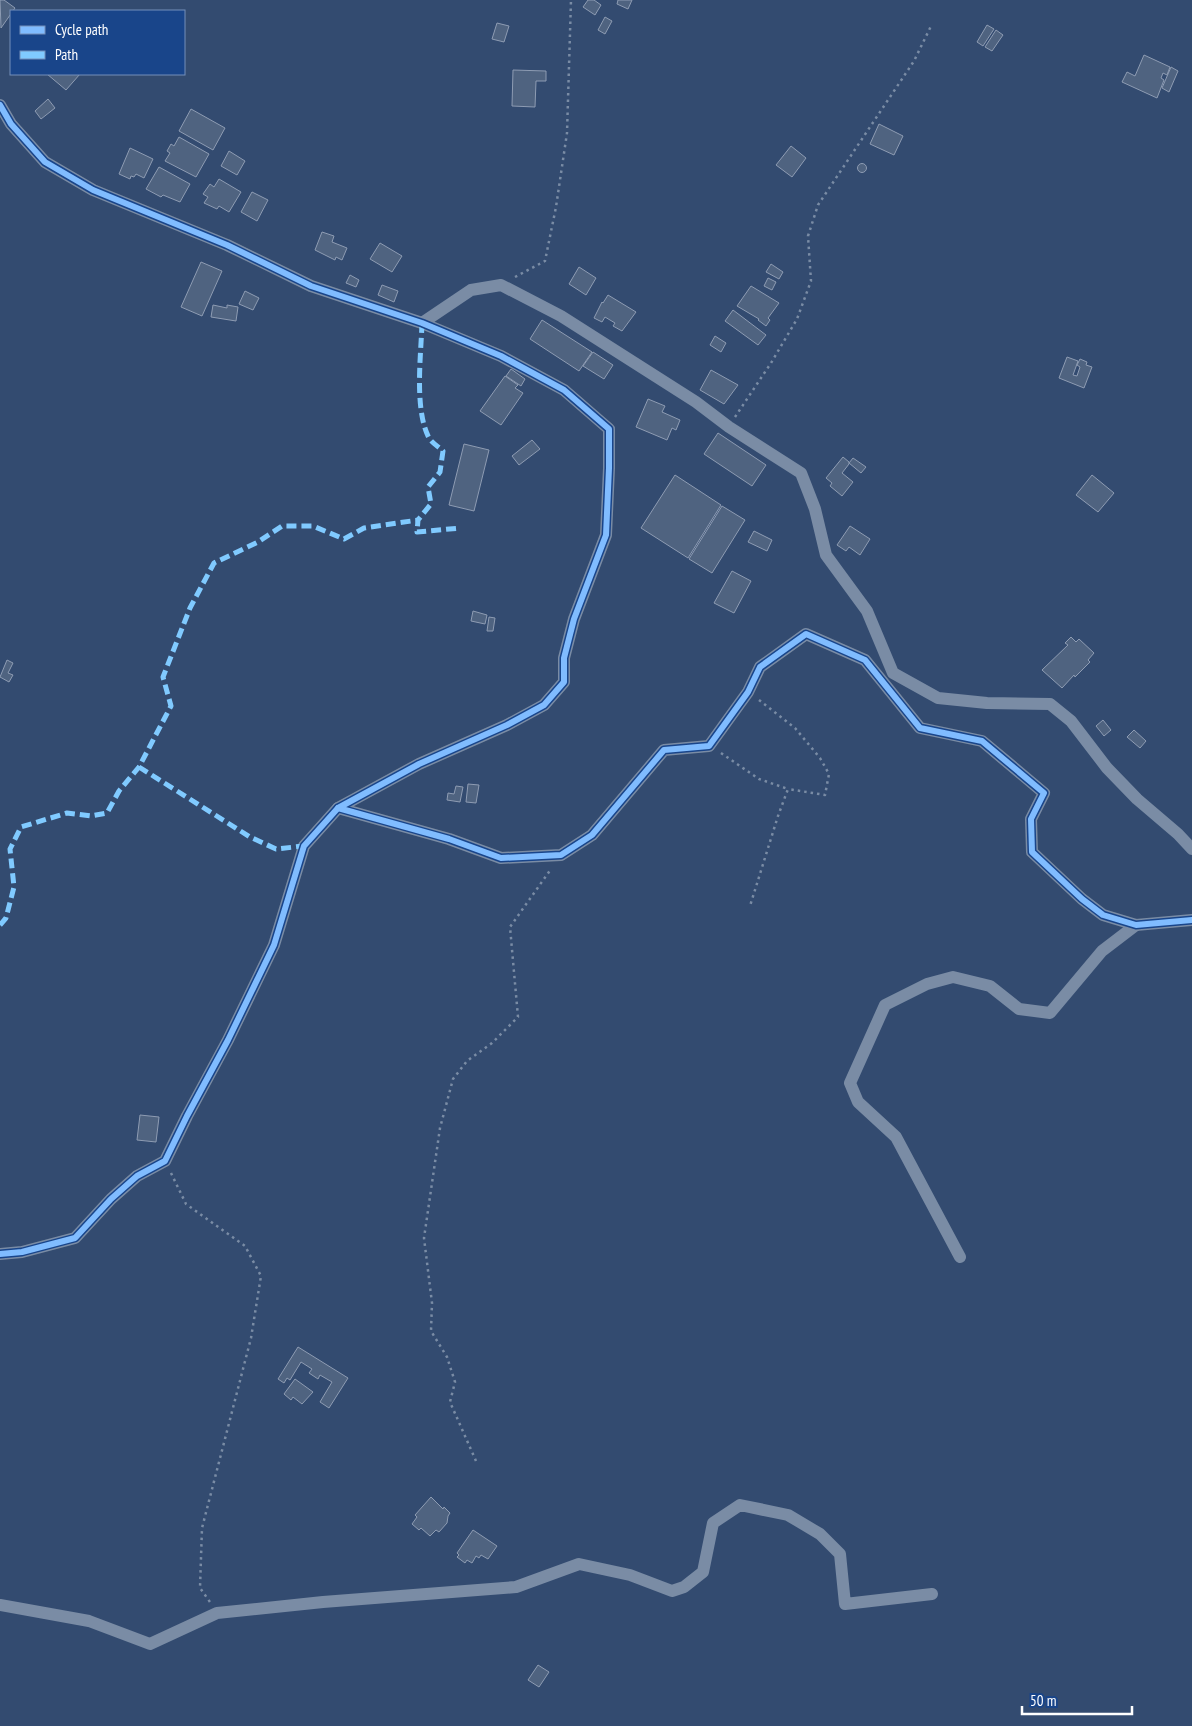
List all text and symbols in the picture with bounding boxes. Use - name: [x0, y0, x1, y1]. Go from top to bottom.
- legend: [10, 10, 185, 75]
- text: Cycle path: [55, 20, 108, 39]
- text: Path: [55, 45, 78, 64]
- scale bar: [1022, 1684, 1132, 1716]
- text: 50 m: [1030, 1691, 1056, 1710]

